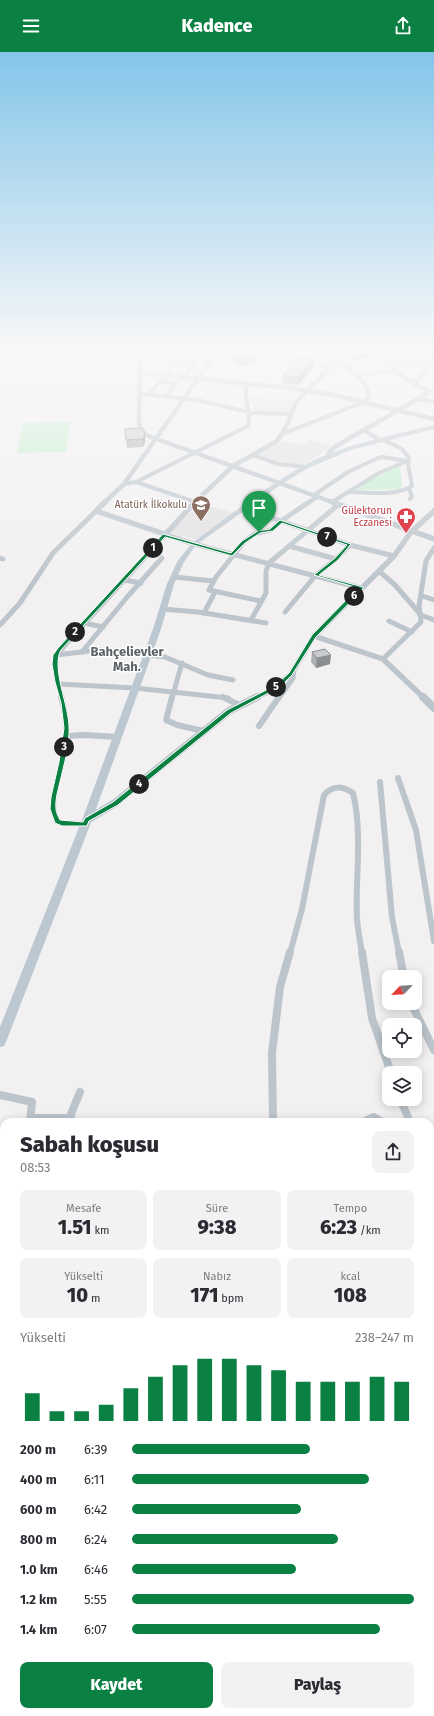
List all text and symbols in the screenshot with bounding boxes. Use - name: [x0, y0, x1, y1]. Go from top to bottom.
- icon: menu: [20, 15, 42, 37]
- text: Kadence: [182, 15, 252, 37]
- icon: share: [392, 15, 414, 37]
- pin: [242, 491, 276, 532]
- school or university icon: Atatürk İlkokulu: [190, 494, 212, 522]
- place label: Atatürk İlkokulu: [115, 497, 187, 511]
- icon: arrive: [248, 497, 270, 519]
- place label: Gülektorun Eczanesi: [342, 505, 392, 529]
- pharmacy icon: Gülektorun Eczanesi: [395, 506, 417, 534]
- pin: 7: [317, 527, 337, 547]
- text: 7: [324, 530, 330, 543]
- pin: 1: [143, 538, 163, 558]
- text: 1: [150, 541, 156, 554]
- pin: 6: [344, 586, 364, 606]
- text: 6: [351, 589, 357, 602]
- pin: 2: [65, 622, 85, 642]
- text: 2: [72, 625, 78, 638]
- district label: Bahçelievler Mah.: [90, 644, 164, 674]
- pin: 5: [266, 677, 286, 697]
- text: 5: [273, 680, 279, 693]
- pin: 3: [54, 737, 74, 757]
- text: 3: [61, 740, 67, 753]
- pin: 4: [129, 774, 149, 794]
- text: 4: [136, 777, 142, 790]
- north arrow: [382, 970, 422, 1010]
- map controls: [382, 970, 422, 1106]
- button: locate: [382, 1018, 422, 1058]
- button: layers: [382, 1066, 422, 1106]
- text: Sabah koşusu: [20, 1131, 159, 1158]
- button: share: [372, 1131, 414, 1173]
- text: 08:53: [20, 1160, 51, 1175]
- text: Mesafe: [66, 1202, 101, 1215]
- text: Süre: [206, 1202, 228, 1215]
- text: Tempo: [334, 1202, 367, 1215]
- text: 1.51: [58, 1215, 92, 1239]
- text: 9:38: [198, 1215, 236, 1239]
- text: 6:23: [320, 1215, 357, 1239]
- text: km: [92, 1224, 110, 1237]
- text: /km: [357, 1224, 381, 1237]
- text: Yükselti: [64, 1270, 103, 1283]
- text: Nabız: [203, 1270, 231, 1283]
- text: kcal: [340, 1270, 360, 1283]
- text: 10: [67, 1283, 88, 1307]
- text: 171: [190, 1283, 218, 1307]
- text: 108: [334, 1283, 367, 1307]
- text: m: [88, 1292, 101, 1305]
- text: bpm: [218, 1292, 244, 1305]
- text: Yükselti: [20, 1330, 66, 1345]
- text: 238–247 m: [355, 1330, 414, 1345]
- text: 200 m: [20, 1442, 56, 1457]
- text: 6:39: [84, 1442, 107, 1457]
- text: 400 m: [20, 1472, 57, 1487]
- text: 6:11: [84, 1472, 105, 1487]
- text: 600 m: [20, 1502, 57, 1517]
- text: 6:42: [84, 1502, 107, 1517]
- text: 800 m: [20, 1532, 57, 1547]
- text: 6:24: [84, 1532, 107, 1547]
- text: 1.0 km: [20, 1562, 58, 1577]
- text: 6:46: [84, 1562, 108, 1577]
- text: 1.2 km: [20, 1592, 57, 1607]
- text: 5:55: [84, 1592, 107, 1607]
- text: 1.4 km: [20, 1622, 57, 1637]
- text: 6:07: [84, 1622, 107, 1637]
- button: Kaydet: [20, 1662, 213, 1708]
- button: Paylaş: [221, 1662, 414, 1708]

